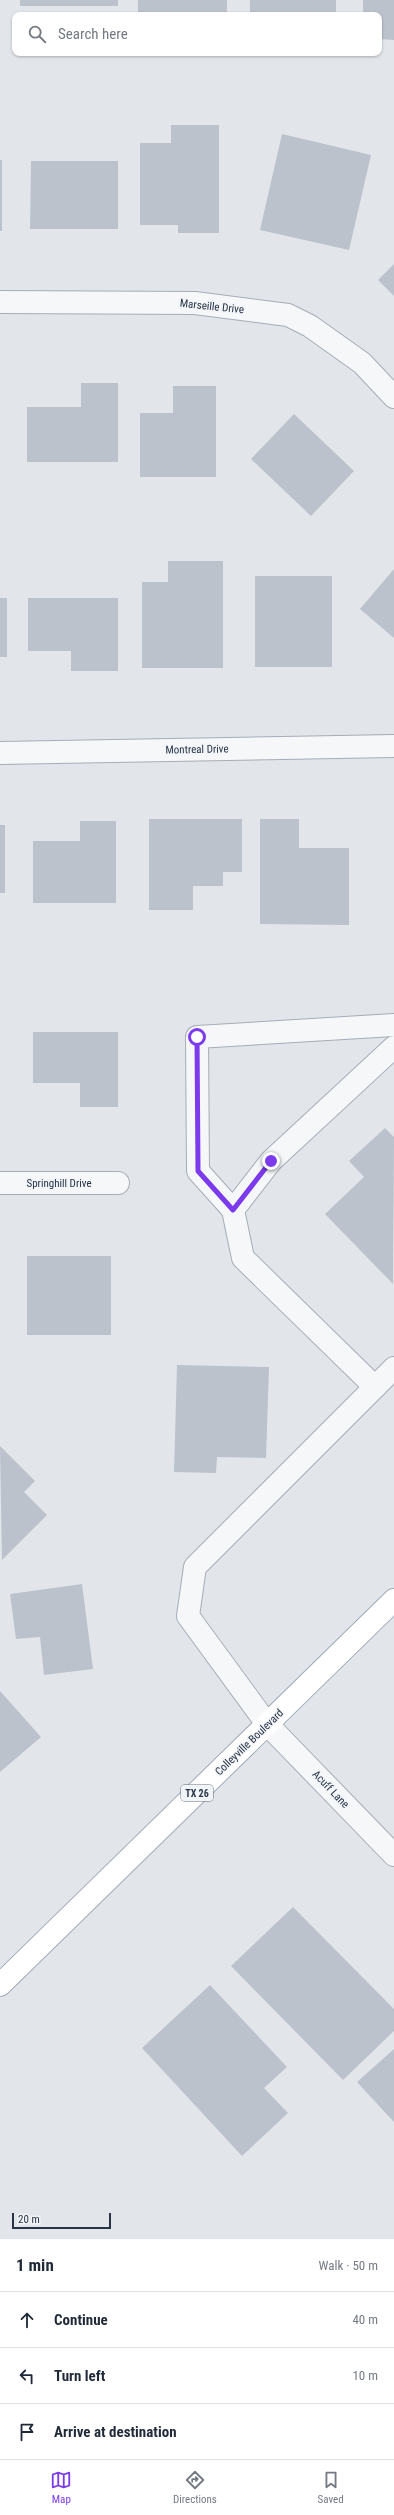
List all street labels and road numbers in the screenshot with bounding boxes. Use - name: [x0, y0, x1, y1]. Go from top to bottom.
- street label: Marseille Drive: [179, 297, 245, 316]
- street label: Montreal Drive: [165, 742, 229, 757]
- street label: Springhill Drive: [26, 1177, 92, 1190]
- street label: Colleyville Boulevard: [213, 1707, 286, 1778]
- street label: Acuff Lane: [310, 1768, 352, 1811]
- road number: TX 26: [181, 1785, 213, 1801]

